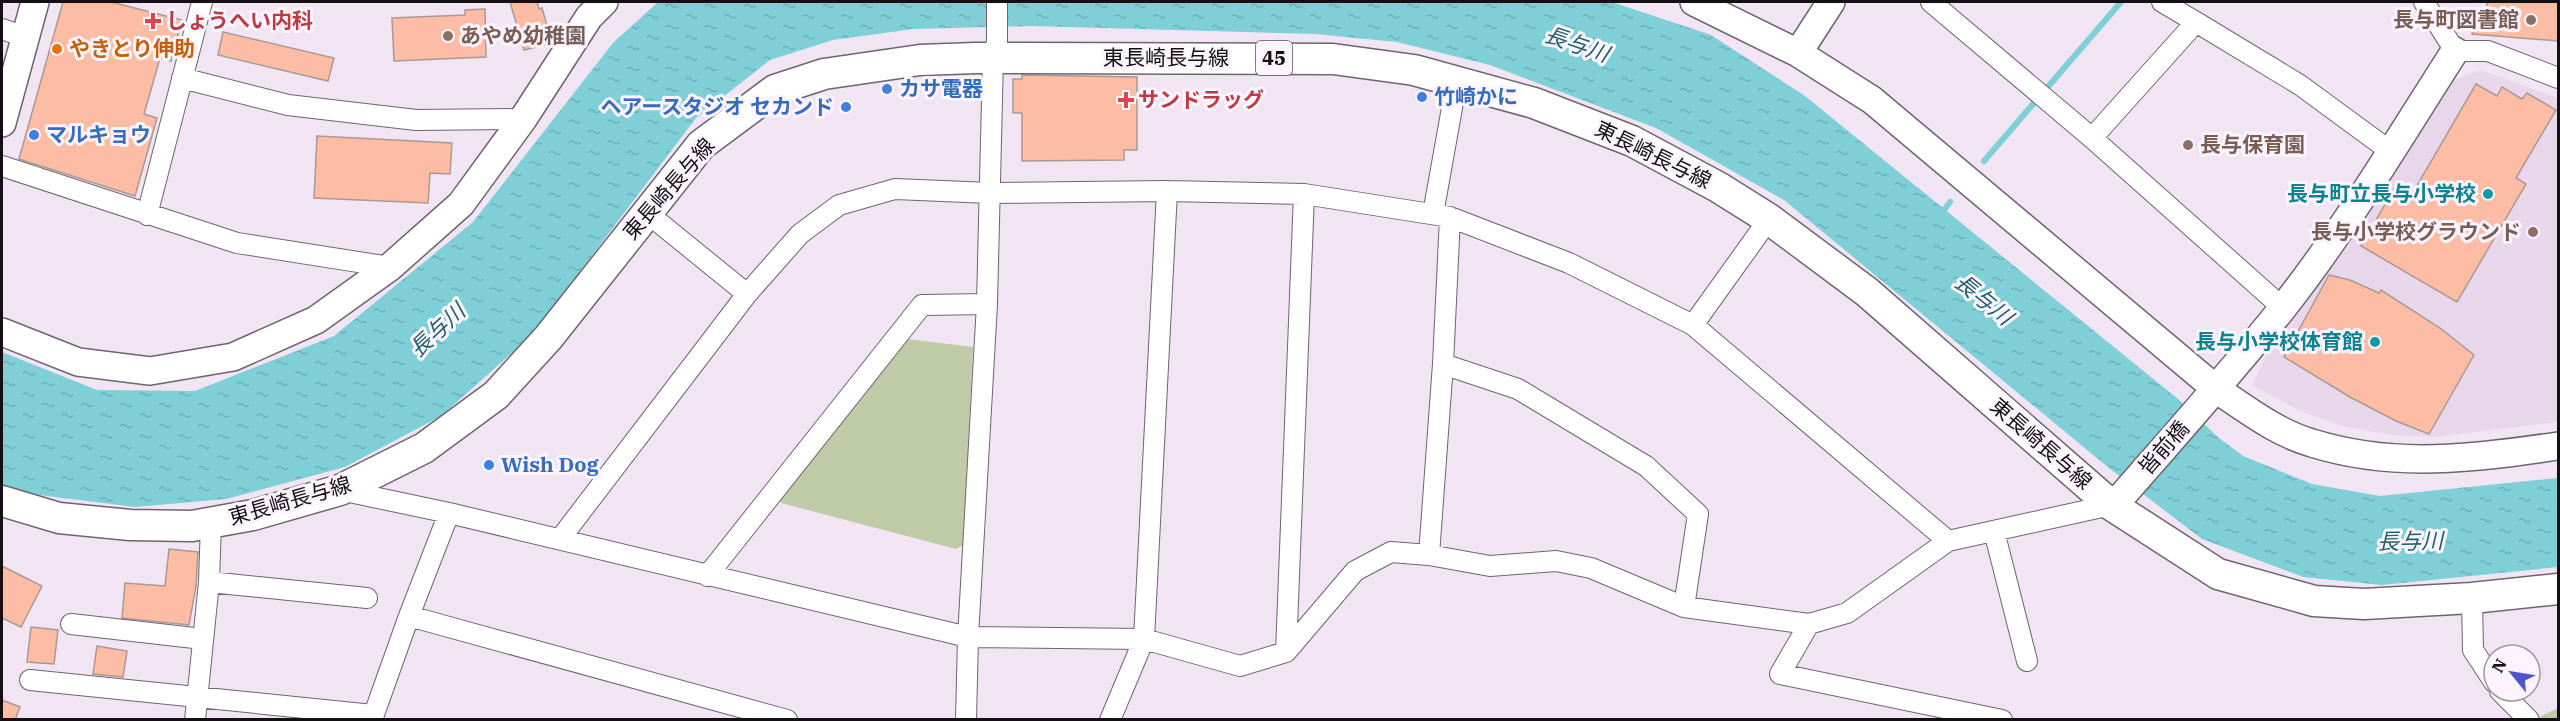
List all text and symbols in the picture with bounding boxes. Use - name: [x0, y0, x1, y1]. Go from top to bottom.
- place label: 長与町図書館: [2393, 5, 2519, 33]
- place label: しょうへい内科: [166, 6, 313, 34]
- marker: しょうへい内科: [144, 12, 162, 30]
- marker: 長与町図書館: [2524, 13, 2538, 27]
- water label: 長与川: [1541, 19, 1615, 69]
- place label: あやめ幼稚園: [460, 21, 586, 49]
- marker: あやめ幼稚園: [441, 29, 455, 43]
- place label: やきとり伸助: [69, 34, 195, 62]
- road number: 45: [1256, 41, 1292, 75]
- marker: やきとり伸助: [50, 42, 64, 56]
- street label: 東長崎長与線: [1103, 43, 1229, 71]
- place label: カサ電器: [899, 74, 983, 102]
- marker: カサ電器: [880, 82, 894, 96]
- place label: 竹崎かに: [1434, 82, 1518, 110]
- place label: サンドラッグ: [1138, 85, 1264, 113]
- marker: 竹崎かに: [1415, 90, 1429, 104]
- place label: ヘアースタジオ セカンド: [600, 92, 834, 120]
- marker: サンドラッグ: [1119, 93, 1133, 107]
- marker: ヘアースタジオ セカンド: [839, 100, 853, 114]
- street label: 東長崎長与線: [1591, 114, 1716, 194]
- place label: マルキョウ: [46, 120, 151, 148]
- marker: マルキョウ: [27, 128, 41, 142]
- place label: 長与保育園: [2200, 130, 2305, 158]
- street label: 東長崎長与線: [616, 132, 720, 245]
- marker: 長与保育園: [2181, 138, 2195, 152]
- place label: 長与町立長与小学校: [2287, 179, 2476, 207]
- marker: 長与町立長与小学校: [2481, 187, 2495, 201]
- place label: 長与小学校グラウンド: [2311, 217, 2521, 245]
- marker: 長与小学校グラウンド: [2526, 225, 2540, 239]
- water label: 長与川: [1950, 267, 2021, 332]
- water label: 長与川: [403, 295, 472, 363]
- place label: 長与小学校体育館: [2195, 327, 2363, 355]
- marker: 長与小学校体育館: [2368, 335, 2382, 349]
- street label: 東長崎長与線: [1985, 391, 2098, 495]
- street label: 皆前橋: [2132, 414, 2194, 480]
- place label: Wish Dog: [501, 450, 600, 478]
- marker: Wish Dog: [482, 458, 496, 472]
- street label: 東長崎長与線: [225, 469, 354, 531]
- water label: 長与川: [2377, 525, 2445, 556]
- north arrow: [2482, 643, 2542, 703]
- text: N: [2487, 655, 2511, 676]

